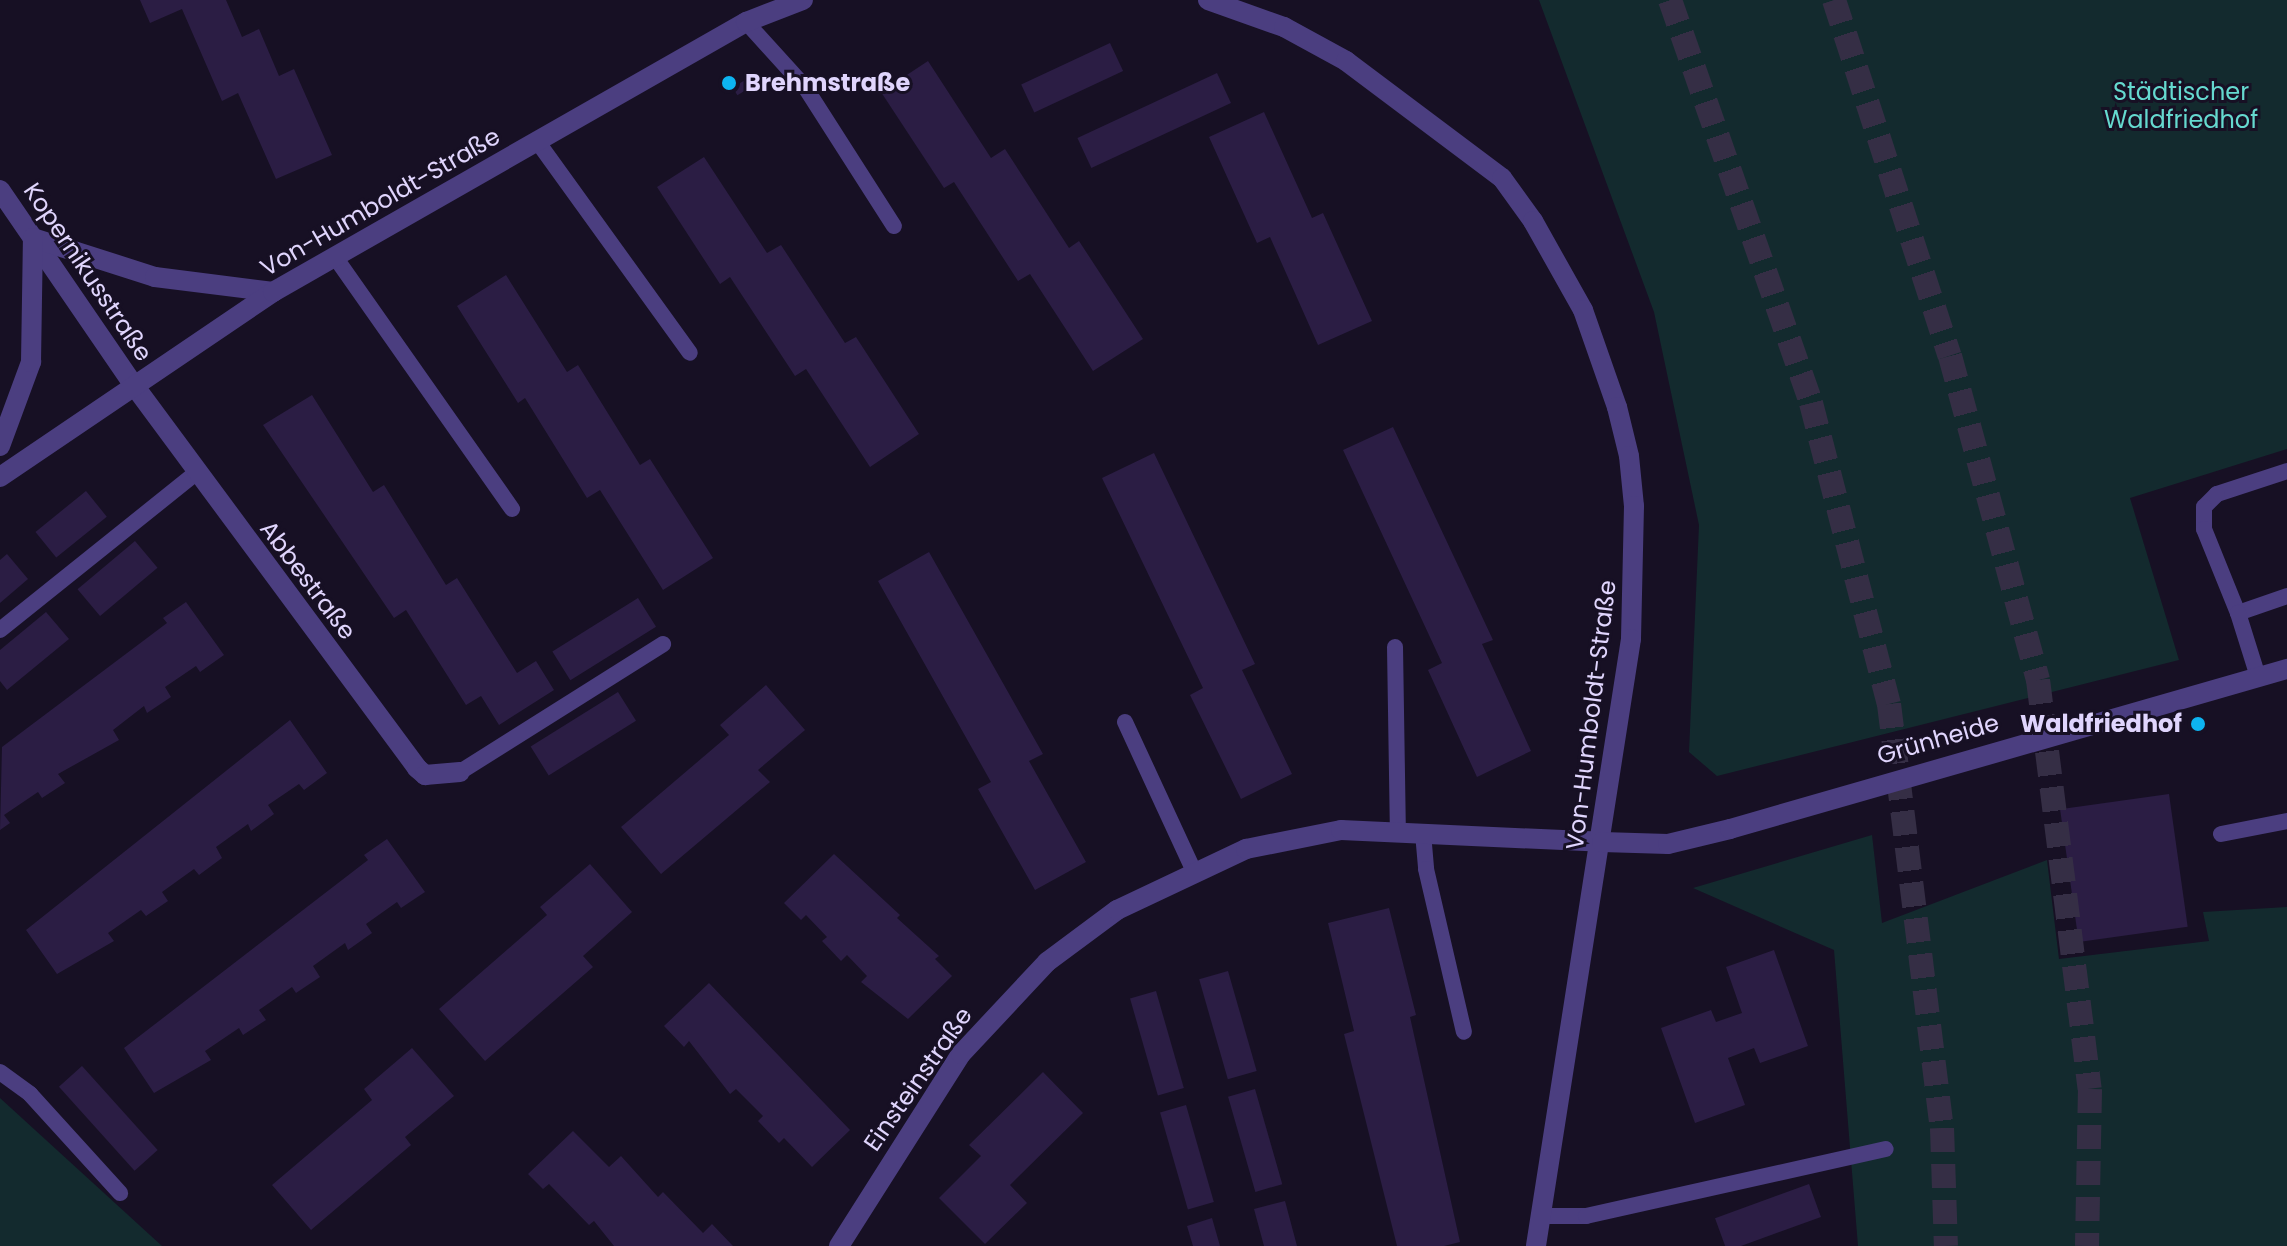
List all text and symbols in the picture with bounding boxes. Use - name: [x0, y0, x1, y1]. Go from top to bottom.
- place label: Brehmstraße: [745, 69, 910, 97]
- marker: Brehmstraße: [720, 74, 738, 92]
- park label: Städtischer Waldfriedhof: [2104, 78, 2258, 134]
- street label: Von-Humboldt-Straße: [255, 122, 505, 282]
- street label: Kopernikusstraße: [18, 177, 158, 367]
- street label: Abbestraße: [254, 515, 362, 645]
- street label: Von-Humboldt-Straße: [1560, 578, 1622, 852]
- street label: Grünheide: [1874, 708, 2002, 770]
- place label: Waldfriedhof: [2020, 710, 2182, 738]
- marker: Waldfriedhof: [2189, 715, 2207, 733]
- street label: Einsteinstraße: [858, 1002, 978, 1156]

